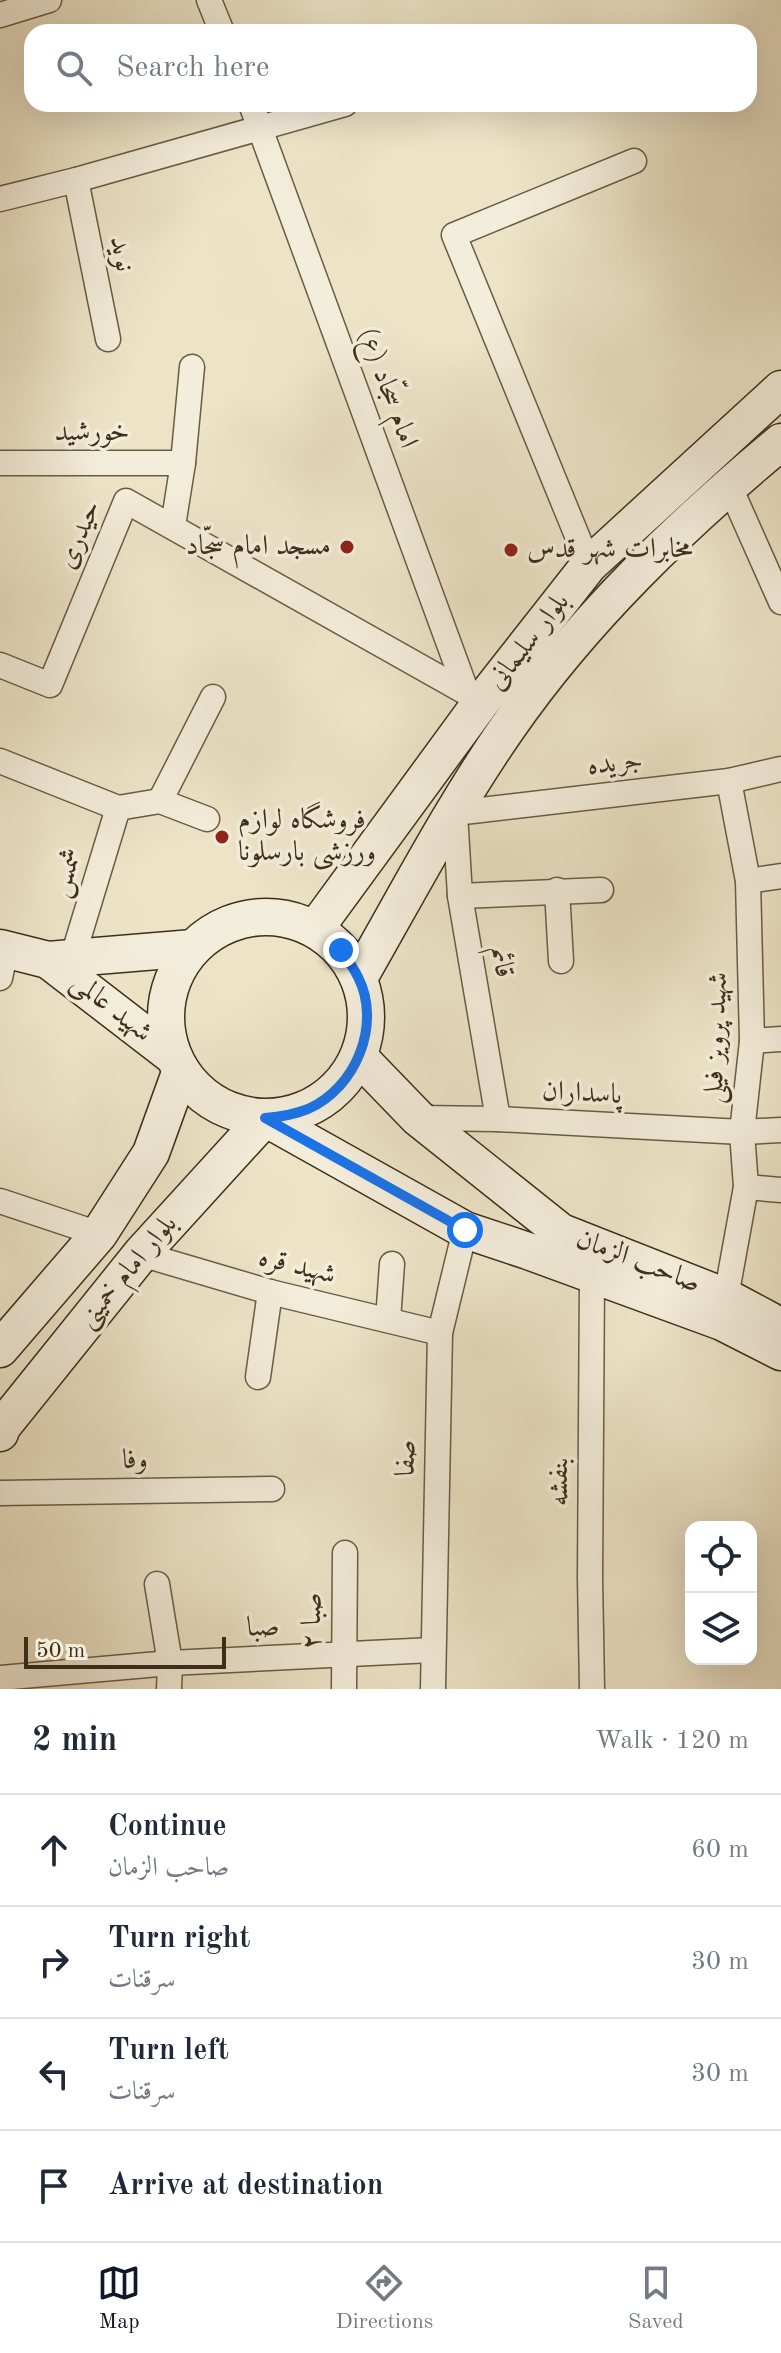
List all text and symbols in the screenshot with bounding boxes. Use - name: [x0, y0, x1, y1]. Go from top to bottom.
- search box: [24, 24, 757, 112]
- icon: search: [52, 46, 96, 90]
- text: Search here: [116, 53, 270, 83]
- street label: نوید: [103, 234, 138, 274]
- street label: امام سجّاد (ع): [345, 321, 429, 455]
- street label: خورشید: [54, 419, 130, 448]
- street label: حیدری: [53, 497, 107, 573]
- place label: مسجد امام سجّاد: [186, 525, 331, 569]
- place label: مخابرات شهر قدس: [527, 536, 693, 566]
- marker: مسجد امام سجّاد: [338, 538, 356, 556]
- marker: مخابرات شهر قدس: [502, 541, 520, 559]
- street label: بلوار سلیمانی: [483, 588, 576, 696]
- street label: جریده: [586, 747, 644, 781]
- place label: فروشگاه لوازم ورزشی بارسلونا: [238, 801, 376, 870]
- marker: فروشگاه لوازم ورزشی بارسلونا: [213, 828, 231, 846]
- street label: شمس: [46, 845, 90, 901]
- route end: [323, 932, 359, 968]
- street label: قائم: [477, 944, 518, 981]
- street label: شهید عالمی: [63, 968, 157, 1050]
- street label: شهید پرویز فیلی: [701, 972, 737, 1105]
- street label: پاسداران: [541, 1078, 624, 1114]
- street label: بلوار امام خمینی: [73, 1210, 189, 1339]
- route start: [447, 1212, 483, 1248]
- street label: صاحب الزمان: [572, 1225, 704, 1299]
- street label: شهید قره: [255, 1244, 339, 1292]
- street label: صفا: [393, 1439, 421, 1477]
- street label: وفا: [122, 1447, 148, 1475]
- street label: بنفشه: [546, 1458, 575, 1506]
- map controls: [685, 1521, 757, 1665]
- button: locate: [685, 1521, 757, 1593]
- street label: صبا ۲: [299, 1592, 327, 1650]
- button: layers: [685, 1593, 757, 1665]
- street label: صبا: [246, 1613, 280, 1643]
- scale bar: [24, 1633, 226, 1669]
- text: 50 m: [36, 1640, 85, 1662]
- text: 2 min: [32, 1724, 117, 1758]
- text: Walk · 120 m: [595, 1728, 749, 1754]
- text: Continue: [108, 1812, 227, 1842]
- icon: ahead: [32, 1828, 76, 1872]
- text: 60 m: [691, 1837, 749, 1863]
- text: صاحب الزمان: [108, 1855, 229, 1881]
- text: Turn right: [108, 1924, 250, 1954]
- icon: right: [32, 1940, 76, 1984]
- text: 30 m: [691, 1949, 749, 1975]
- text: سرقنات: [108, 1967, 175, 1993]
- text: Turn left: [108, 2036, 229, 2066]
- icon: left: [32, 2052, 76, 2096]
- text: 30 m: [691, 2061, 749, 2087]
- text: سرقنات: [108, 2079, 175, 2105]
- icon: arrive: [32, 2164, 76, 2208]
- text: Arrive at destination: [108, 2171, 383, 2201]
- tab: Map: [97, 2261, 141, 2336]
- tab: Directions: [336, 2261, 433, 2336]
- tab: Saved: [628, 2261, 684, 2336]

